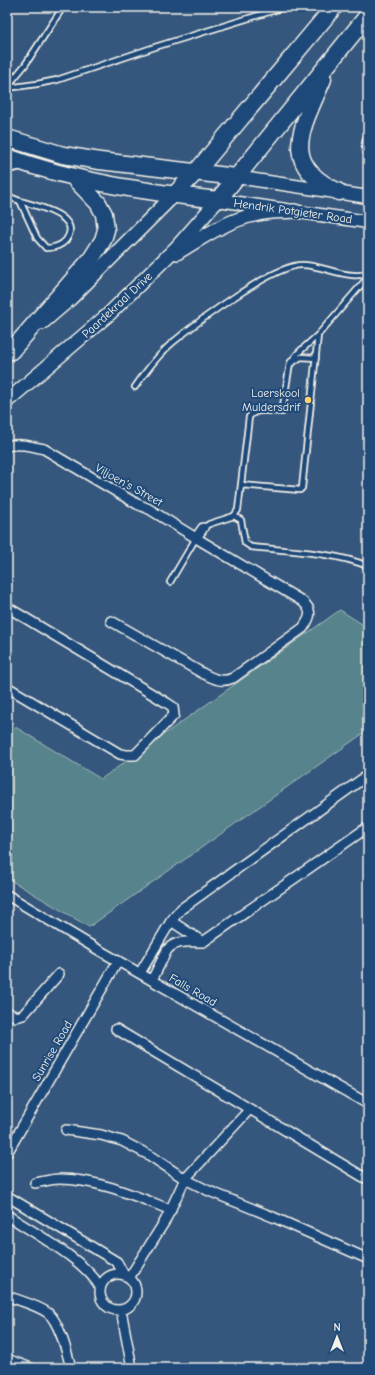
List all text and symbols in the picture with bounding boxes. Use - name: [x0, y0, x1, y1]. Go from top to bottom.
- street label: Hendrik Potgieter Road: [233, 196, 353, 226]
- street label: Paardekraal Drive: [79, 269, 155, 341]
- place label: Laerskool Muldersdrif: [242, 386, 301, 414]
- marker: Laerskool Muldersdrif: [303, 395, 313, 405]
- street label: Viljoen's Street: [93, 461, 166, 510]
- street label: Falls Road: [167, 971, 219, 1009]
- street label: Sunrise Road: [29, 1018, 75, 1084]
- north arrow: [317, 1317, 357, 1357]
- text: N: [333, 1321, 341, 1334]

